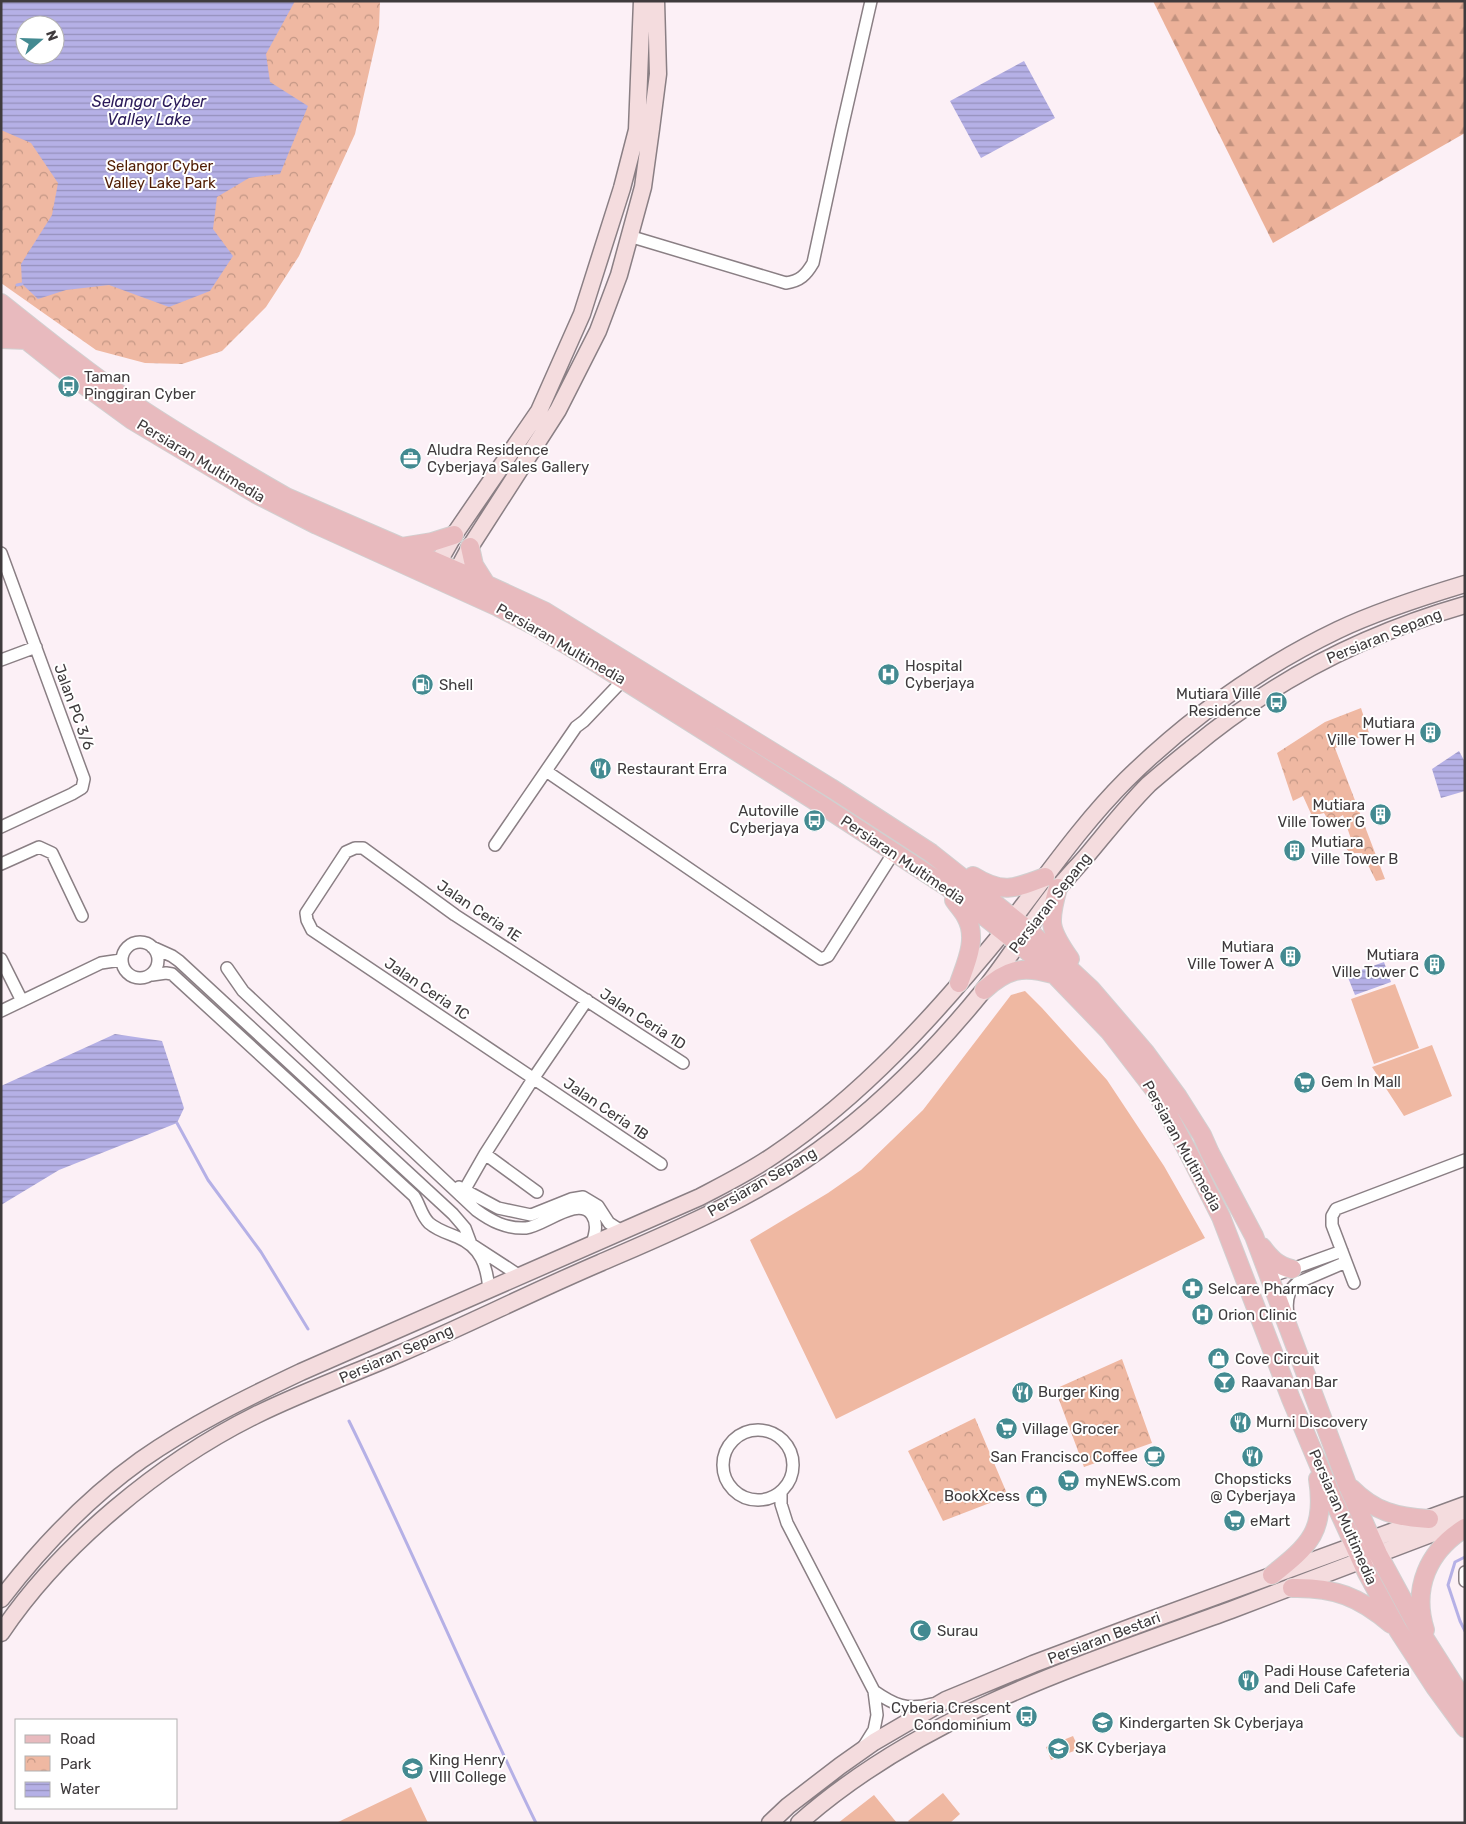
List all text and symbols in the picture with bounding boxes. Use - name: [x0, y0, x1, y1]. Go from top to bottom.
- north arrow: [15, 15, 65, 65]
- text: N: [42, 28, 61, 43]
- water label: Selangor Cyber Valley Lake: [92, 92, 207, 129]
- park label: Selangor Cyber Valley Lake Park: [104, 157, 216, 192]
- place label: Taman Pinggiran Cyber: [84, 368, 196, 403]
- bus stop icon: Taman Pinggiran Cyber: [56, 374, 80, 398]
- street label: Persiaran Multimedia: [134, 416, 268, 506]
- place label: Aludra Residence Cyberjaya Sales Gallery: [427, 441, 589, 476]
- office icon: Aludra Residence Cyberjaya Sales Gallery: [399, 447, 423, 471]
- street label: Persiaran Multimedia: [493, 600, 629, 688]
- street label: Persiaran Sepang: [1324, 605, 1444, 667]
- place label: Hospital Cyberjaya: [905, 657, 974, 692]
- street label: Jalan PC 3/6: [50, 662, 98, 752]
- hospital icon: Hospital Cyberjaya: [877, 663, 901, 687]
- fuel station icon: Shell: [411, 673, 435, 697]
- place label: Shell: [439, 676, 473, 694]
- place label: Mutiara Ville Residence: [1176, 685, 1261, 720]
- bus stop icon: Mutiara Ville Residence: [1265, 691, 1289, 715]
- place label: Mutiara Ville Tower H: [1327, 714, 1415, 749]
- building icon: Mutiara Ville Tower H: [1419, 720, 1443, 744]
- restaurant icon: Restaurant Erra: [589, 757, 613, 781]
- place label: Restaurant Erra: [617, 760, 727, 778]
- place label: Mutiara Ville Tower G: [1277, 796, 1365, 831]
- place label: Autoville Cyberjaya: [730, 802, 799, 837]
- building icon: Mutiara Ville Tower G: [1369, 802, 1393, 826]
- bus stop icon: Autoville Cyberjaya: [803, 808, 827, 832]
- street label: Persiaran Multimedia: [837, 812, 969, 908]
- place label: Mutiara Ville Tower B: [1311, 833, 1398, 868]
- building icon: Mutiara Ville Tower B: [1283, 839, 1307, 863]
- street label: Persiaran Sepang: [1005, 849, 1095, 957]
- street label: Jalan Ceria 1E: [434, 876, 524, 946]
- place label: Mutiara Ville Tower A: [1187, 938, 1274, 973]
- building icon: Mutiara Ville Tower A: [1278, 944, 1302, 968]
- place label: Mutiara Ville Tower C: [1332, 946, 1419, 981]
- building icon: Mutiara Ville Tower C: [1423, 952, 1447, 976]
- street label: Jalan Ceria 1C: [381, 954, 473, 1024]
- street label: Jalan Ceria 1D: [597, 985, 689, 1053]
- supermarket icon: Gem In Mall: [1293, 1070, 1317, 1094]
- place label: Gem In Mall: [1321, 1073, 1401, 1091]
- street label: Jalan Ceria 1B: [560, 1074, 652, 1144]
- street label: Persiaran Multimedia: [1139, 1078, 1225, 1214]
- street label: Persiaran Sepang: [704, 1144, 820, 1220]
- pharmacy icon: Selcare Pharmacy: [1180, 1277, 1204, 1301]
- place label: Selcare Pharmacy: [1208, 1280, 1334, 1298]
- hospital icon: Orion Clinic: [1190, 1303, 1214, 1327]
- place label: Orion Clinic: [1218, 1306, 1297, 1324]
- street label: Persiaran Sepang: [336, 1321, 456, 1387]
- shop icon: Cove Circuit: [1207, 1347, 1231, 1371]
- place label: Cove Circuit: [1235, 1350, 1320, 1368]
- bar icon: Raavanan Bar: [1213, 1370, 1237, 1394]
- place label: Raavanan Bar: [1241, 1373, 1338, 1391]
- restaurant icon: Burger King: [1010, 1380, 1034, 1404]
- place label: Burger King: [1038, 1383, 1120, 1401]
- restaurant icon: Murni Discovery: [1228, 1410, 1252, 1434]
- place label: Murni Discovery: [1256, 1413, 1368, 1431]
- supermarket icon: Village Grocer: [994, 1417, 1018, 1441]
- place label: Village Grocer: [1022, 1420, 1119, 1438]
- restaurant icon: Chopsticks @ Cyberjaya: [1241, 1444, 1265, 1468]
- cafe icon: San Francisco Coffee: [1142, 1445, 1166, 1469]
- street label: Persiaran Multimedia: [1305, 1446, 1381, 1588]
- place label: San Francisco Coffee: [990, 1448, 1138, 1466]
- supermarket icon: myNEWS.com: [1057, 1469, 1081, 1493]
- place label: Chopsticks @ Cyberjaya: [1210, 1470, 1296, 1505]
- place label: myNEWS.com: [1085, 1472, 1181, 1490]
- shop icon: BookXcess: [1024, 1484, 1048, 1508]
- place label: BookXcess: [944, 1487, 1020, 1505]
- supermarket icon: eMart: [1222, 1509, 1246, 1533]
- place label: eMart: [1250, 1512, 1290, 1530]
- street label: Persiaran Bestari: [1045, 1608, 1163, 1668]
- mosque icon: Surau: [909, 1619, 933, 1643]
- place label: Surau: [937, 1622, 978, 1640]
- place label: Padi House Cafeteria and Deli Cafe: [1264, 1662, 1410, 1697]
- restaurant icon: Padi House Cafeteria and Deli Cafe: [1236, 1668, 1260, 1692]
- place label: Cyberia Crescent Condominium: [891, 1699, 1011, 1734]
- bus stop icon: Cyberia Crescent Condominium: [1015, 1705, 1039, 1729]
- school or university icon: Kindergarten Sk Cyberjaya: [1091, 1711, 1115, 1735]
- place label: Kindergarten Sk Cyberjaya: [1119, 1714, 1304, 1732]
- legend: [15, 1719, 178, 1809]
- text: Road: [60, 1730, 96, 1748]
- school or university icon: SK Cyberjaya: [1047, 1736, 1071, 1760]
- place label: SK Cyberjaya: [1075, 1739, 1166, 1757]
- place label: King Henry VIII College: [429, 1751, 506, 1786]
- text: Park: [60, 1755, 91, 1773]
- school or university icon: King Henry VIII College: [401, 1757, 425, 1781]
- text: Water: [60, 1780, 100, 1798]

